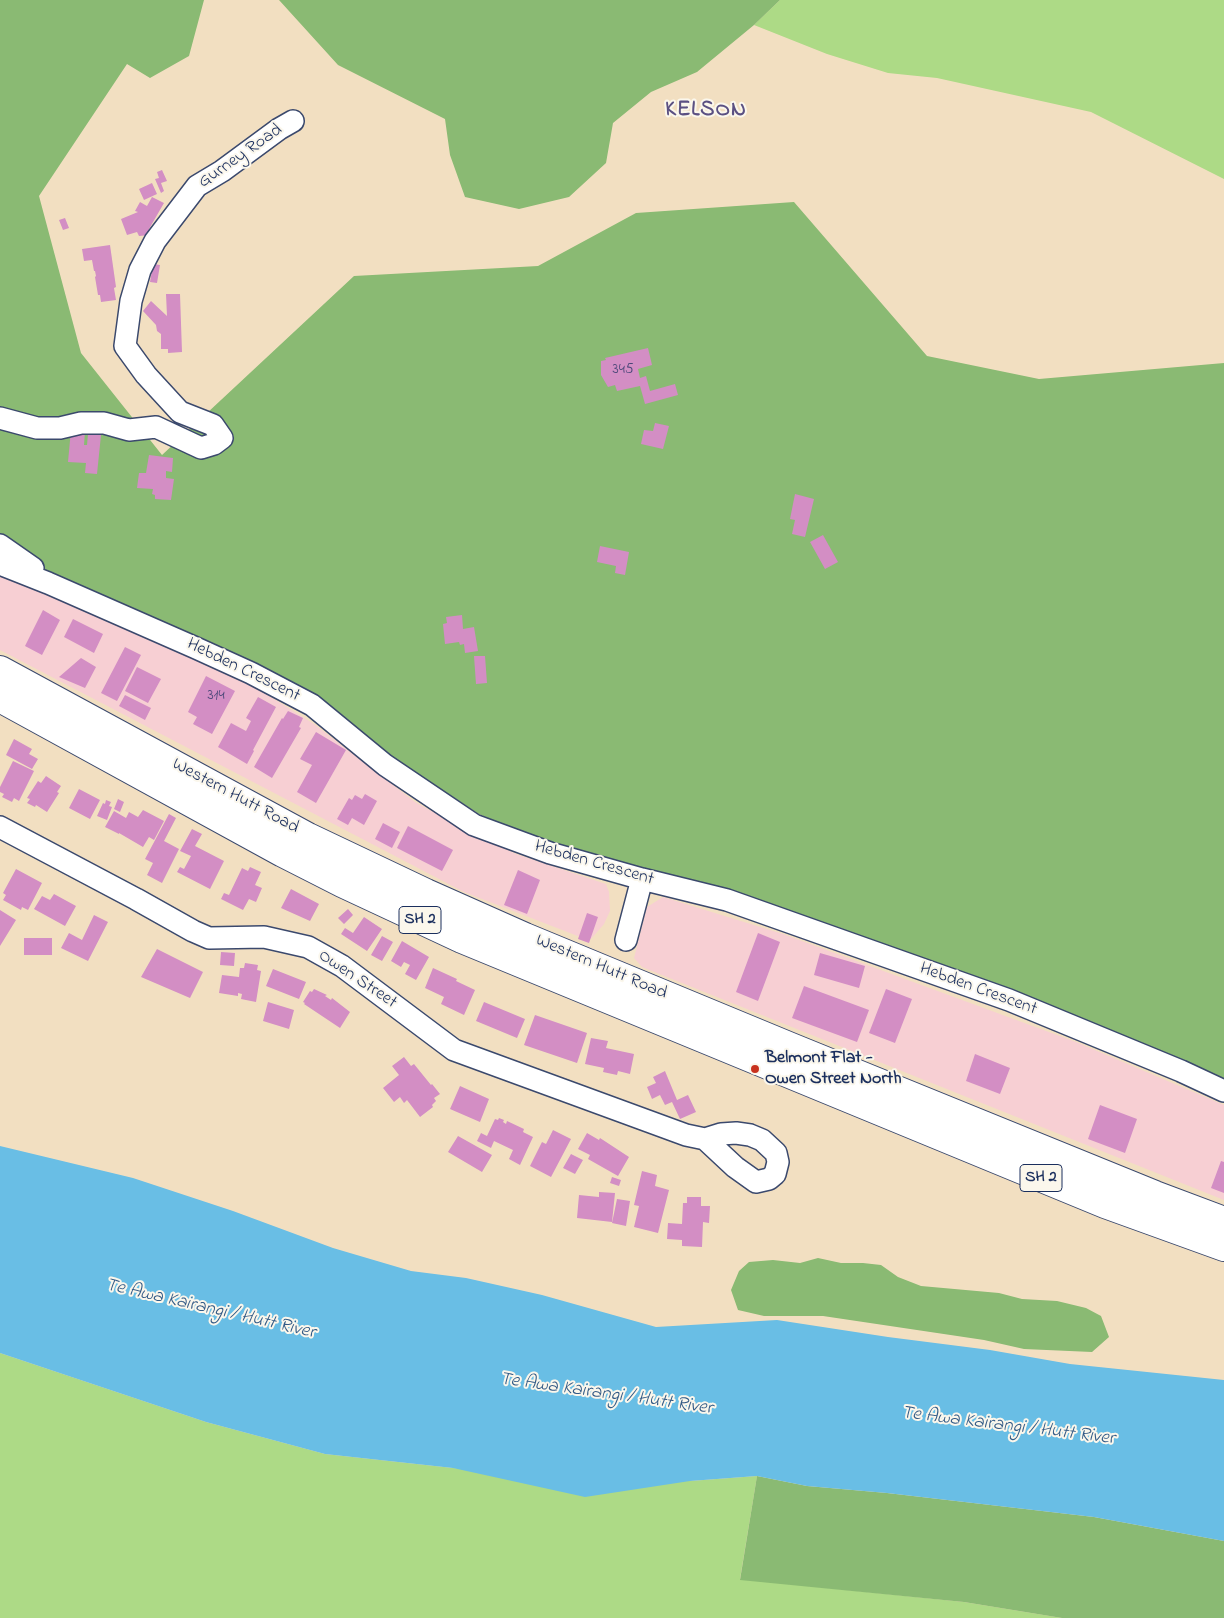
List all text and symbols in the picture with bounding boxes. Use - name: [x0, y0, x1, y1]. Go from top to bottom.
- district label: KELSON: [664, 98, 748, 124]
- street label: Gurney Road: [195, 120, 287, 194]
- house number: 345: [613, 362, 633, 380]
- street label: Hebden Crescent: [183, 634, 303, 708]
- house number: 314: [207, 688, 225, 706]
- street label: Western Hutt Road: [168, 754, 302, 840]
- street label: Hebden Crescent: [532, 837, 656, 891]
- road number: SH 2: [399, 906, 441, 934]
- street label: Western Hutt Road: [532, 931, 670, 1005]
- street label: Owen Street: [313, 946, 401, 1014]
- street label: Hebden Crescent: [916, 959, 1040, 1021]
- place label: Belmont Flat - Owen Street North: [765, 1048, 902, 1090]
- marker: Belmont Flat - Owen Street North: [749, 1063, 761, 1075]
- road number: SH 2: [1020, 1164, 1062, 1192]
- water label: Te Awa Kairangi / Hutt River: [103, 1275, 317, 1345]
- water label: Te Awa Kairangi / Hutt River: [498, 1369, 714, 1421]
- water label: Te Awa Kairangi / Hutt River: [900, 1403, 1116, 1451]

